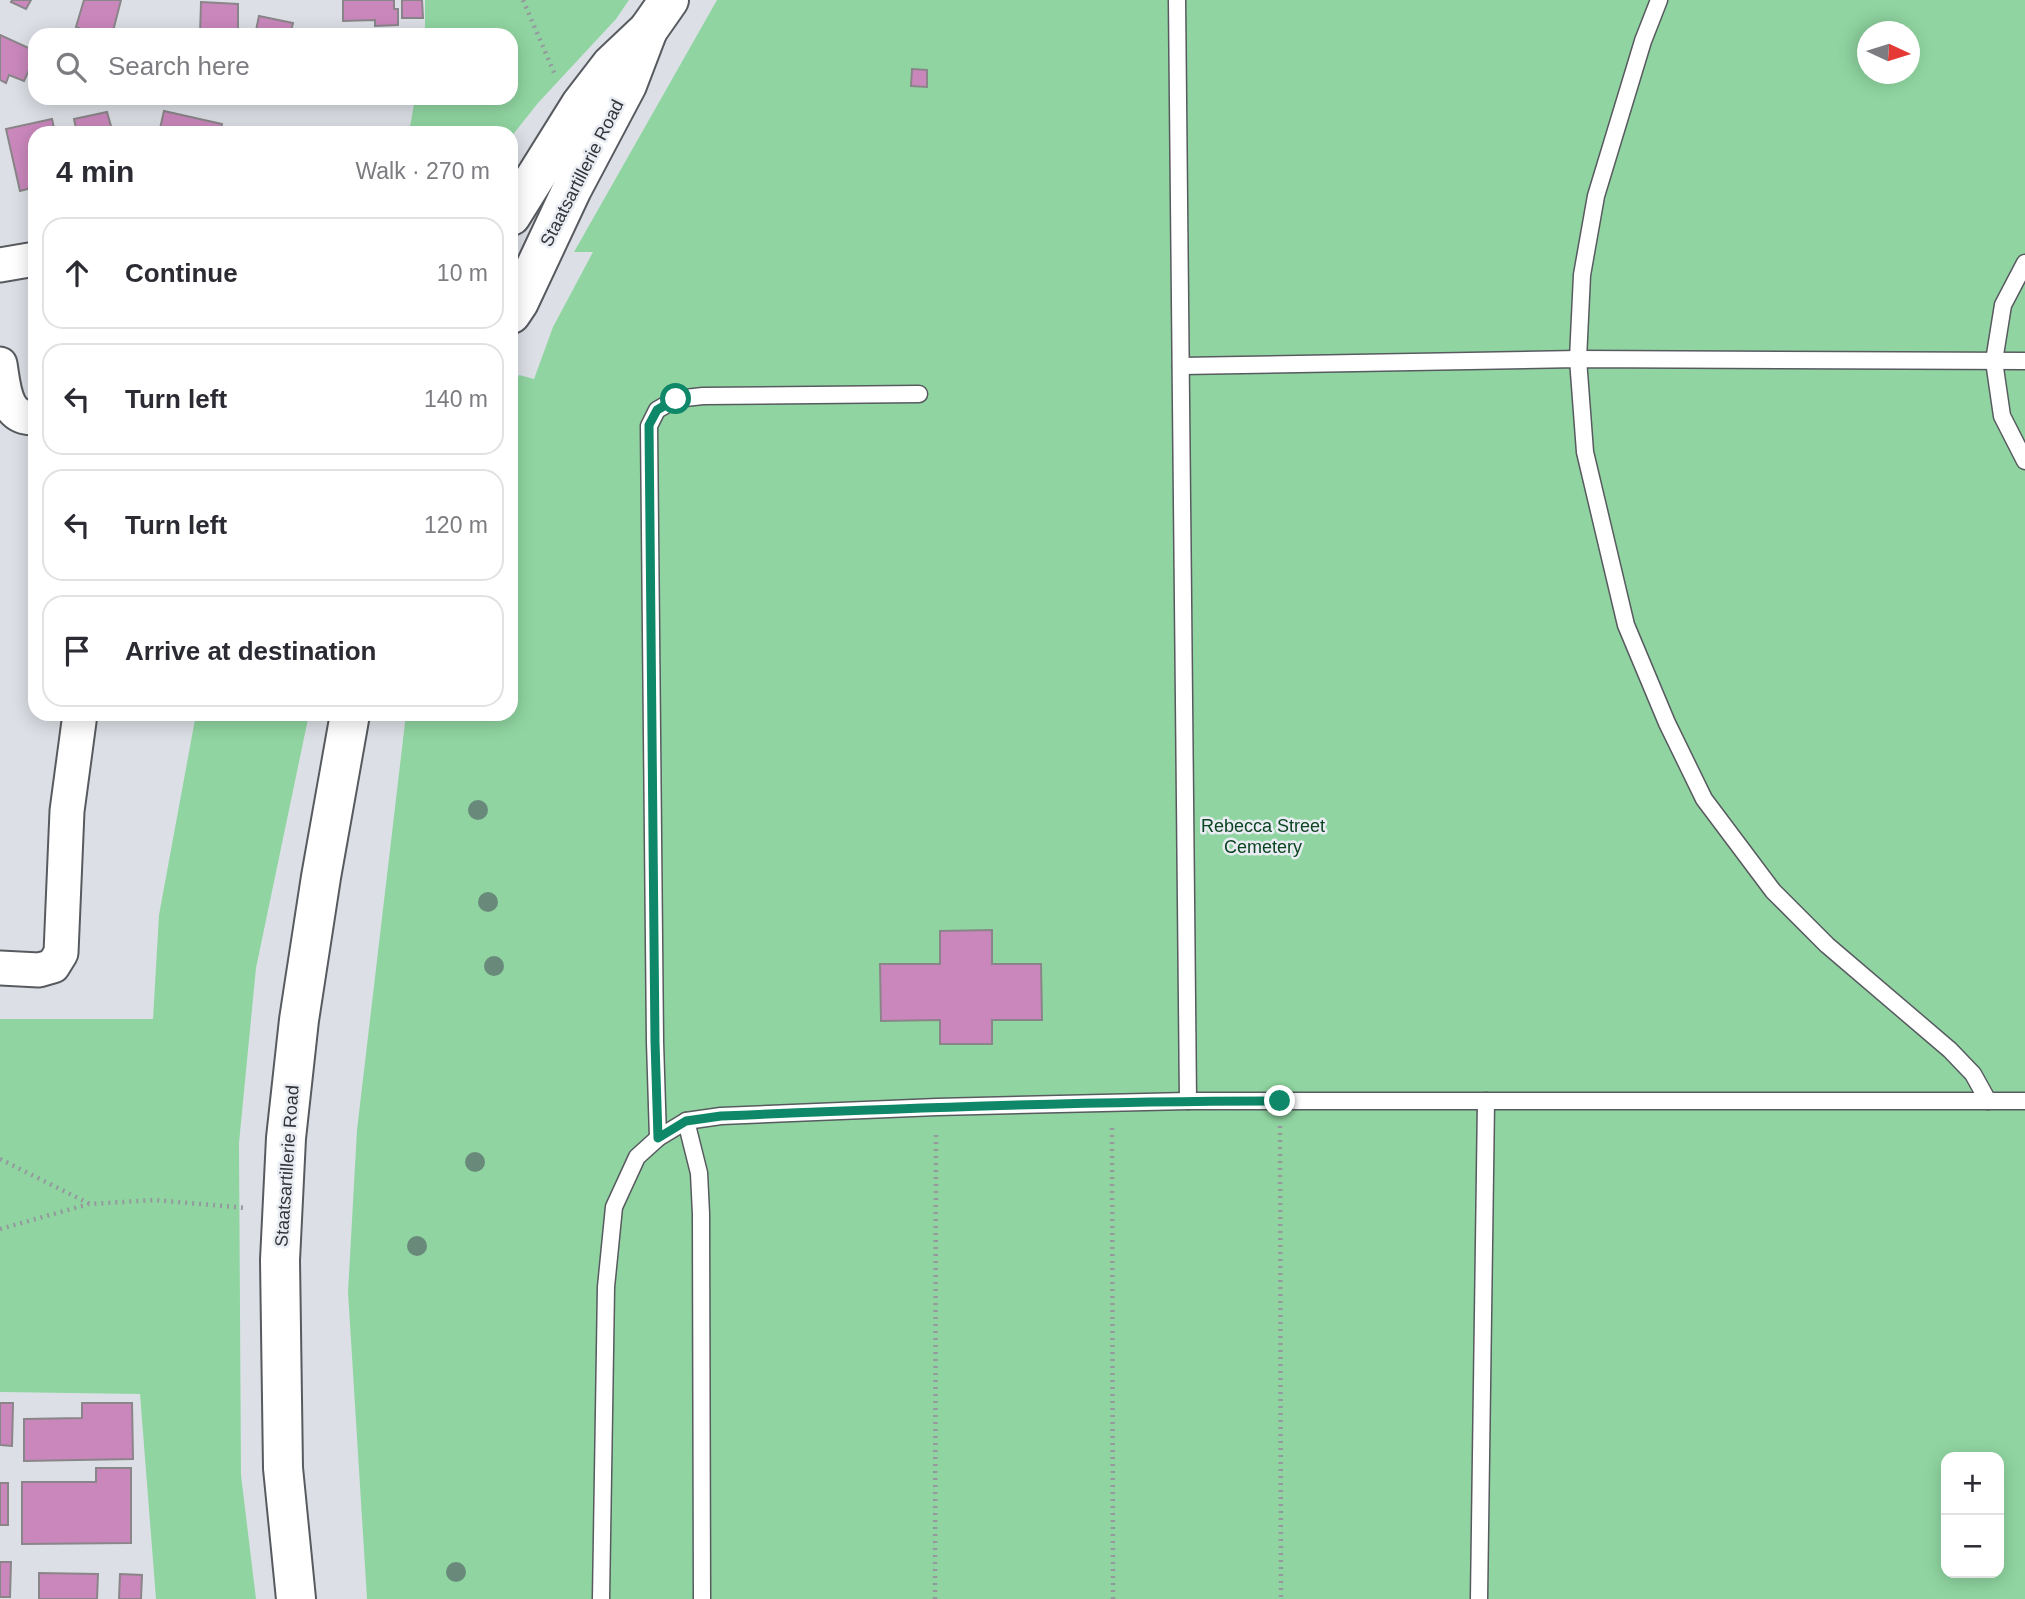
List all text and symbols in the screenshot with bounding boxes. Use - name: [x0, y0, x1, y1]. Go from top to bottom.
- north arrow: [1857, 21, 1920, 84]
- search box: [28, 28, 518, 105]
- icon: search: [52, 48, 90, 86]
- text: Search here: [108, 51, 250, 81]
- street label: Staatsartillerie Road: [536, 96, 628, 250]
- text: 4 min: [56, 155, 134, 188]
- text: Walk · 270 m: [355, 158, 490, 184]
- icon: ahead: [58, 254, 96, 292]
- text: Continue: [125, 258, 238, 288]
- text: 10 m: [437, 260, 488, 286]
- icon: left: [58, 380, 96, 418]
- route start: [660, 383, 691, 414]
- text: Turn left: [125, 384, 227, 414]
- text: 140 m: [424, 386, 488, 412]
- icon: left: [58, 506, 96, 544]
- text: Turn left: [125, 510, 227, 540]
- text: 120 m: [424, 512, 488, 538]
- icon: arrive: [58, 632, 96, 670]
- text: Arrive at destination: [125, 636, 376, 666]
- park label: Rebecca Street Cemetery: [1201, 816, 1325, 857]
- street label: Staatsartillerie Road: [271, 1084, 303, 1248]
- route end: [1264, 1085, 1295, 1116]
- map controls: [1941, 1452, 2004, 1578]
- button: +: [1941, 1452, 2004, 1515]
- button: −: [1941, 1515, 2004, 1578]

